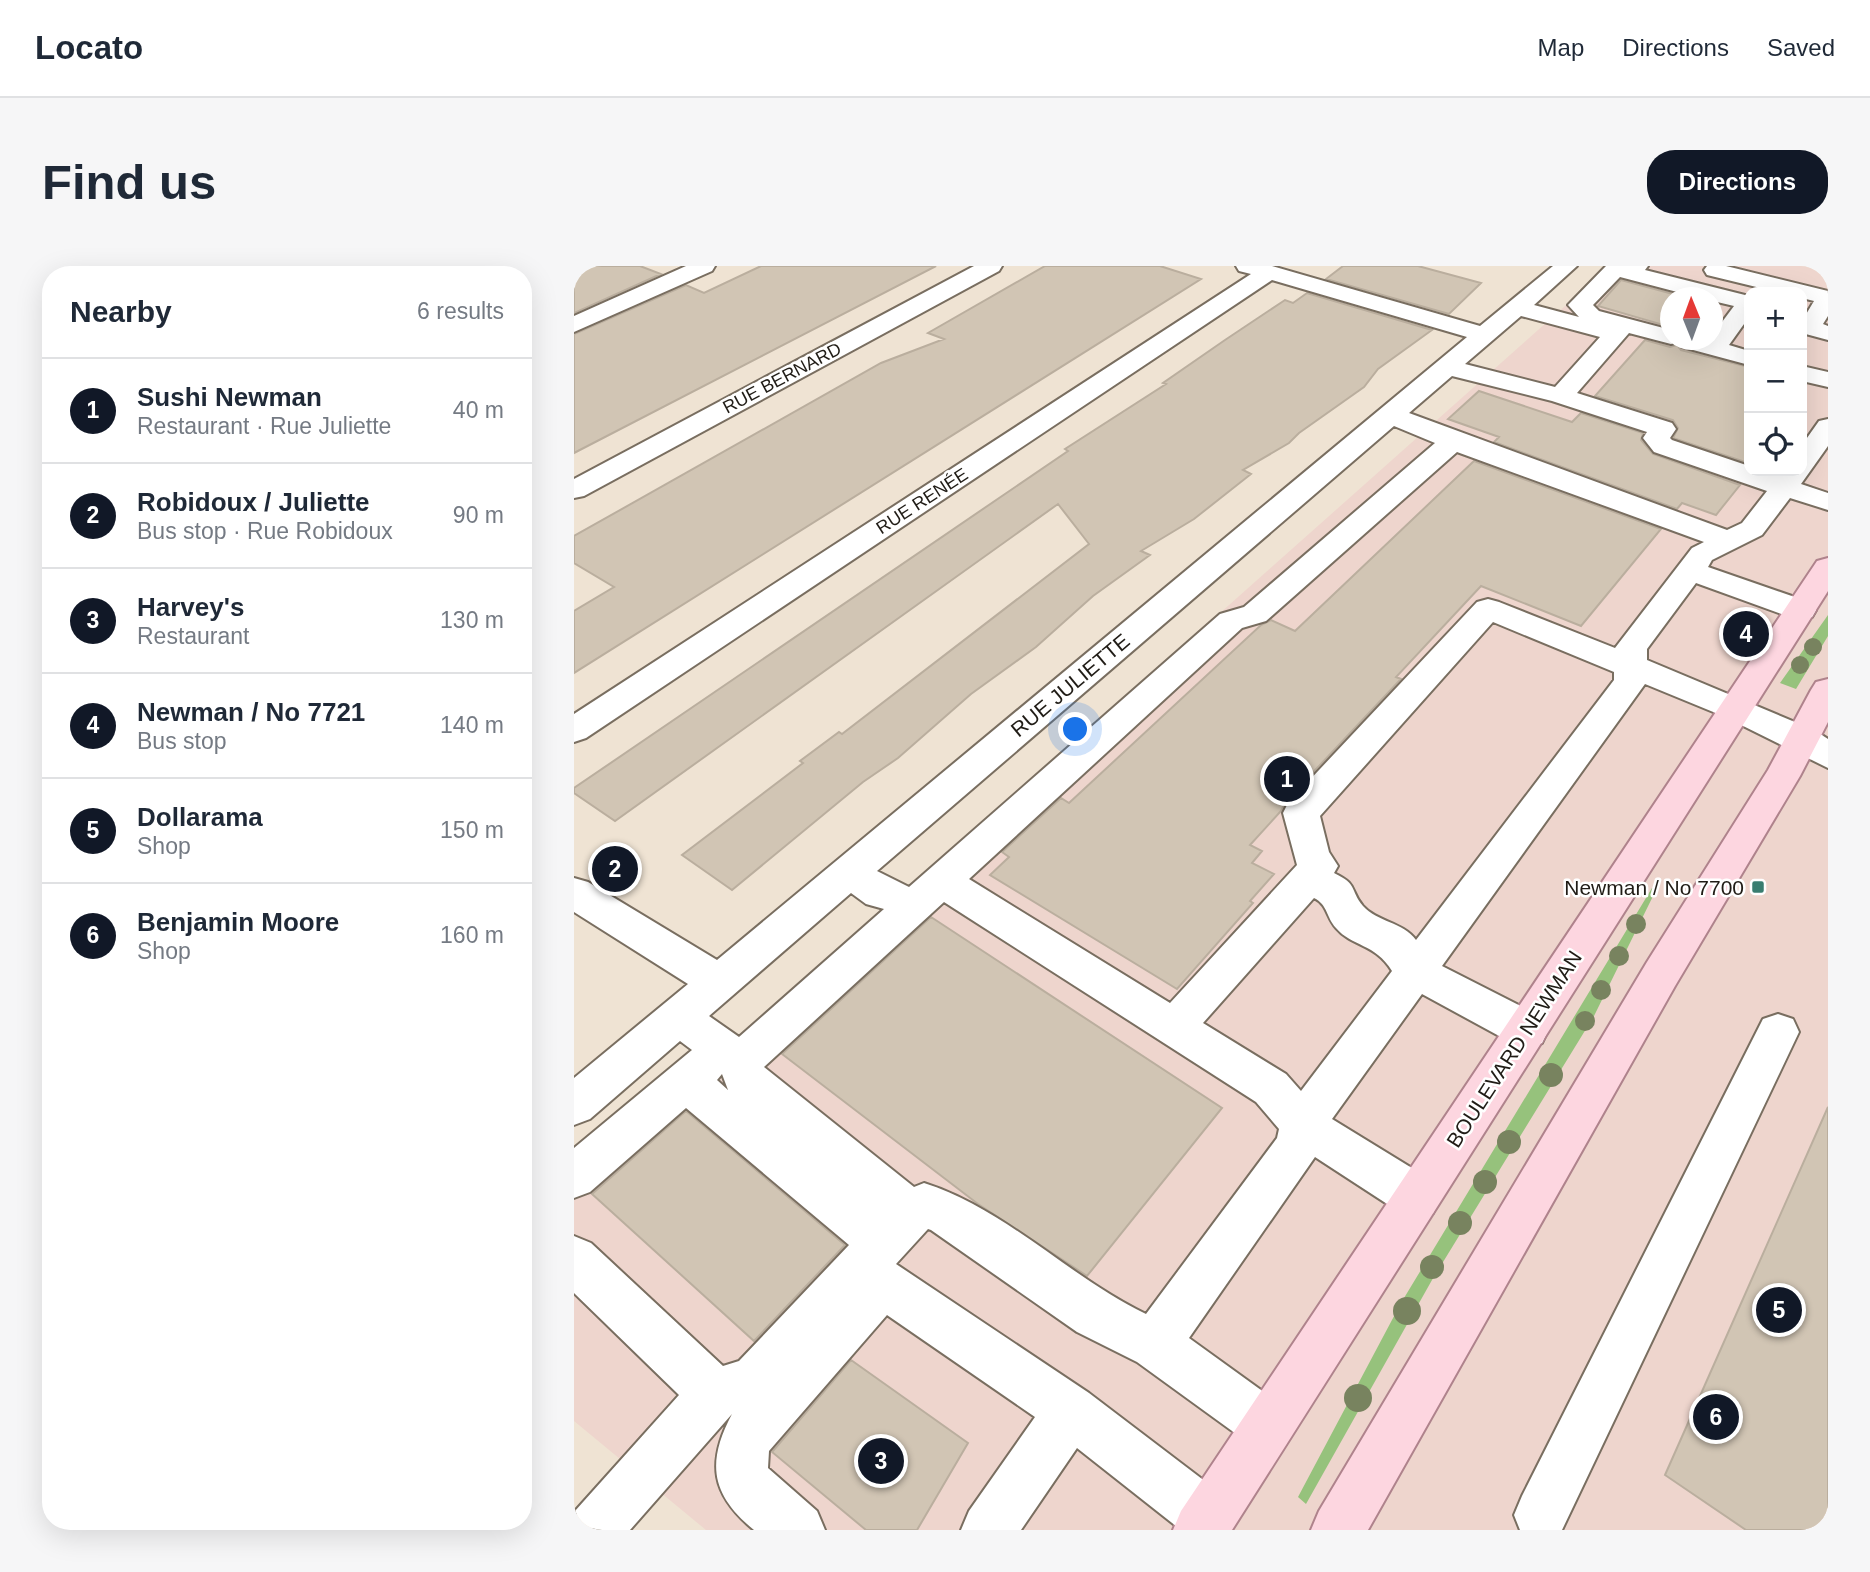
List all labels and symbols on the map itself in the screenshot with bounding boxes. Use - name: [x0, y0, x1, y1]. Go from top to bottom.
- north arrow: [1660, 287, 1723, 350]
- street label: RUE BERNARD: [719, 338, 845, 418]
- street label: RUE RENÉE: [873, 464, 971, 538]
- pin: 4: [1723, 608, 1769, 660]
- street label: RUE JULIETTE: [1006, 629, 1134, 741]
- your location: [1058, 712, 1092, 746]
- pin: 1: [1264, 753, 1310, 805]
- pin: 2: [592, 843, 638, 895]
- place label: Newman / No 7700: [1564, 876, 1744, 899]
- marker: Newman / No 7700: [1750, 879, 1766, 895]
- street label: BOULEVARD NEWMAN: [1442, 947, 1586, 1151]
- pin: 5: [1756, 1284, 1802, 1336]
- pin: 6: [1693, 1391, 1739, 1443]
- pin: 3: [858, 1435, 904, 1487]

